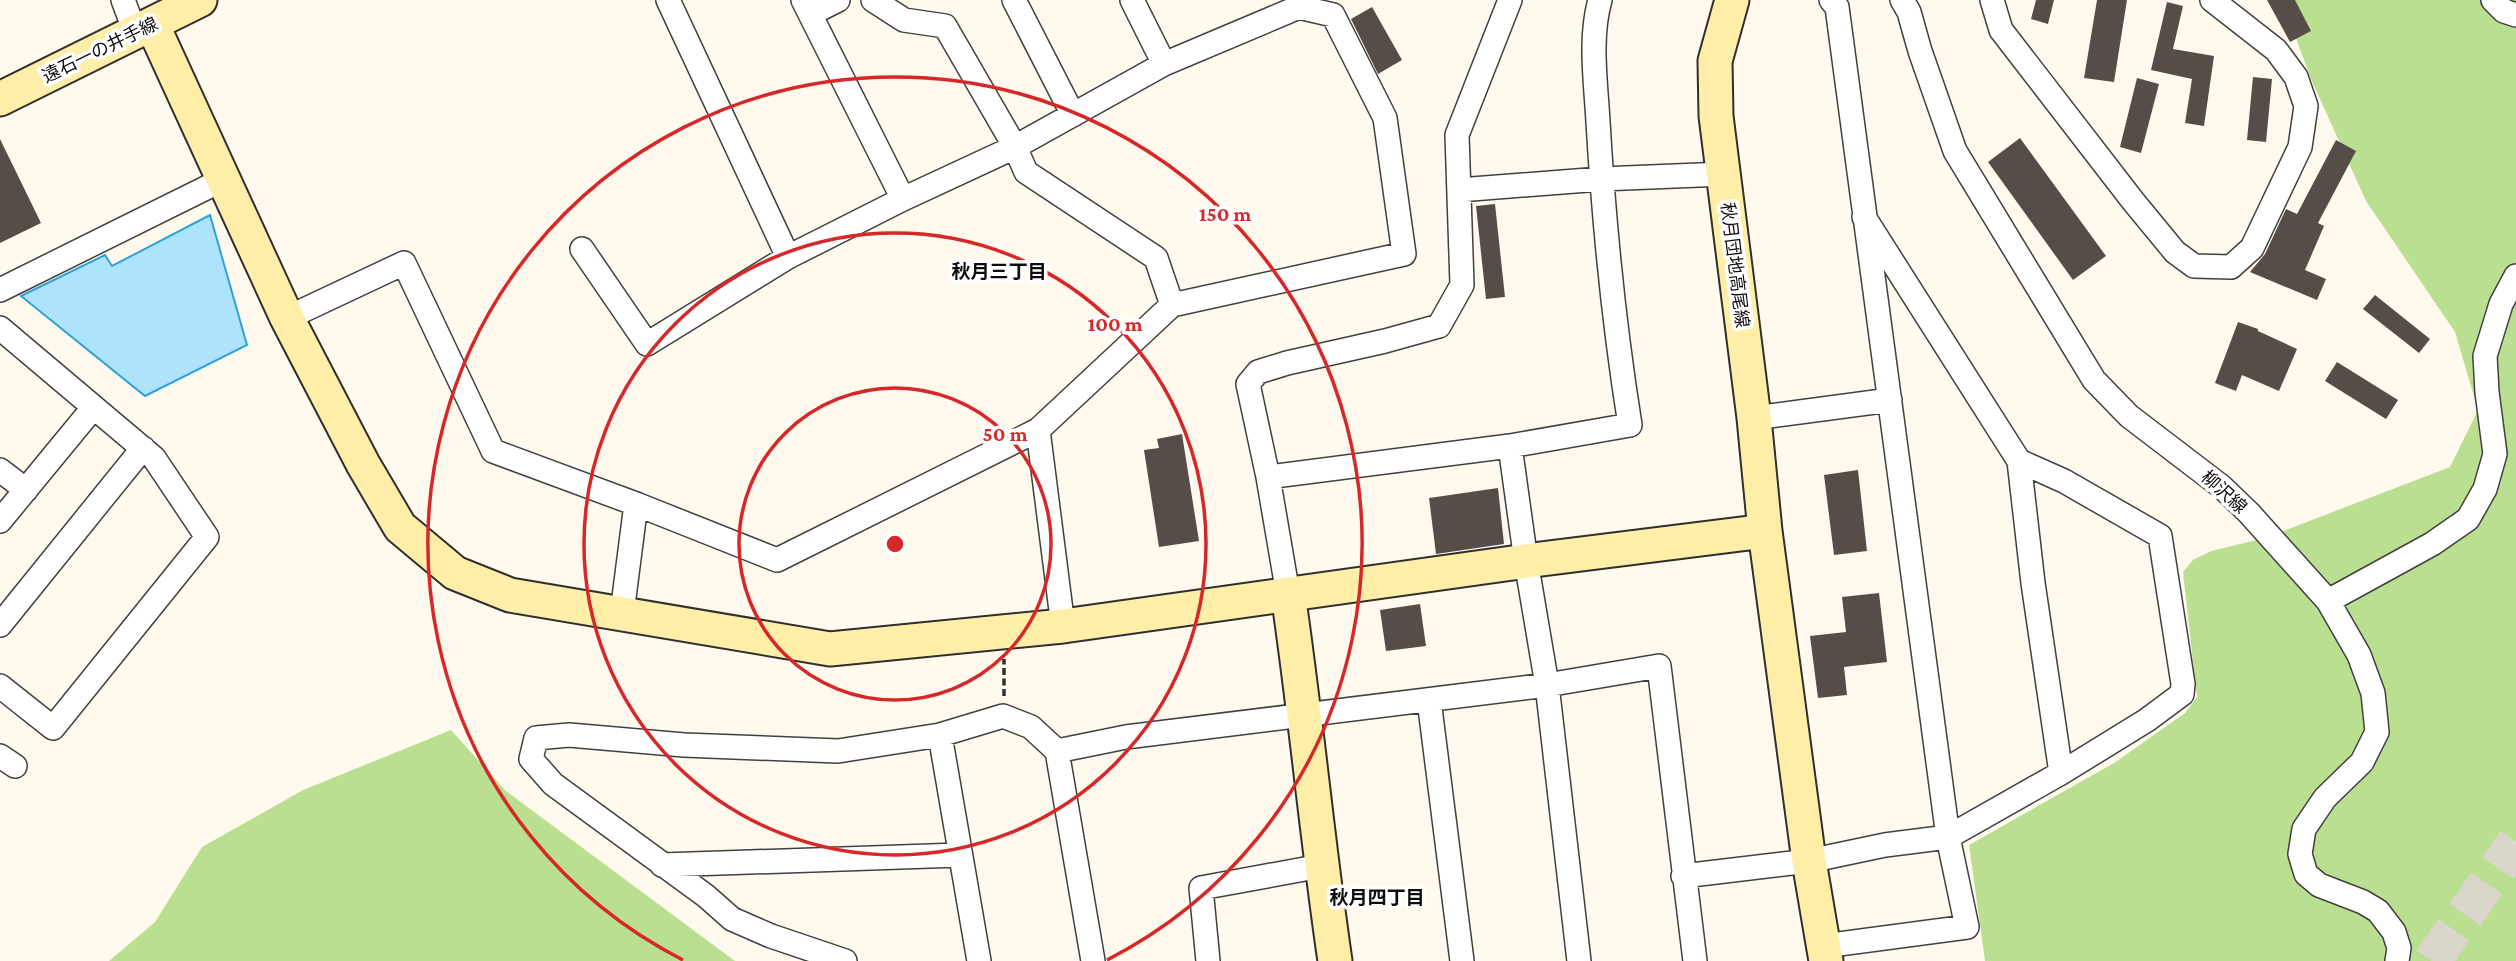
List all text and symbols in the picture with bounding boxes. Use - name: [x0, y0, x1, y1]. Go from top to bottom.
- street label: 遠石一の井手線: [39, 13, 161, 87]
- street label: 秋月団地高尾線: [1717, 201, 1753, 329]
- text: 150 m: [1199, 202, 1252, 226]
- district label: 秋月三丁目: [951, 261, 1047, 282]
- text: 100 m: [1087, 312, 1143, 336]
- text: 50 m: [983, 422, 1028, 446]
- street label: 柳沢線: [2197, 467, 2251, 517]
- centre of rings: [883, 532, 907, 556]
- district label: 秋月四丁目: [1329, 887, 1425, 908]

